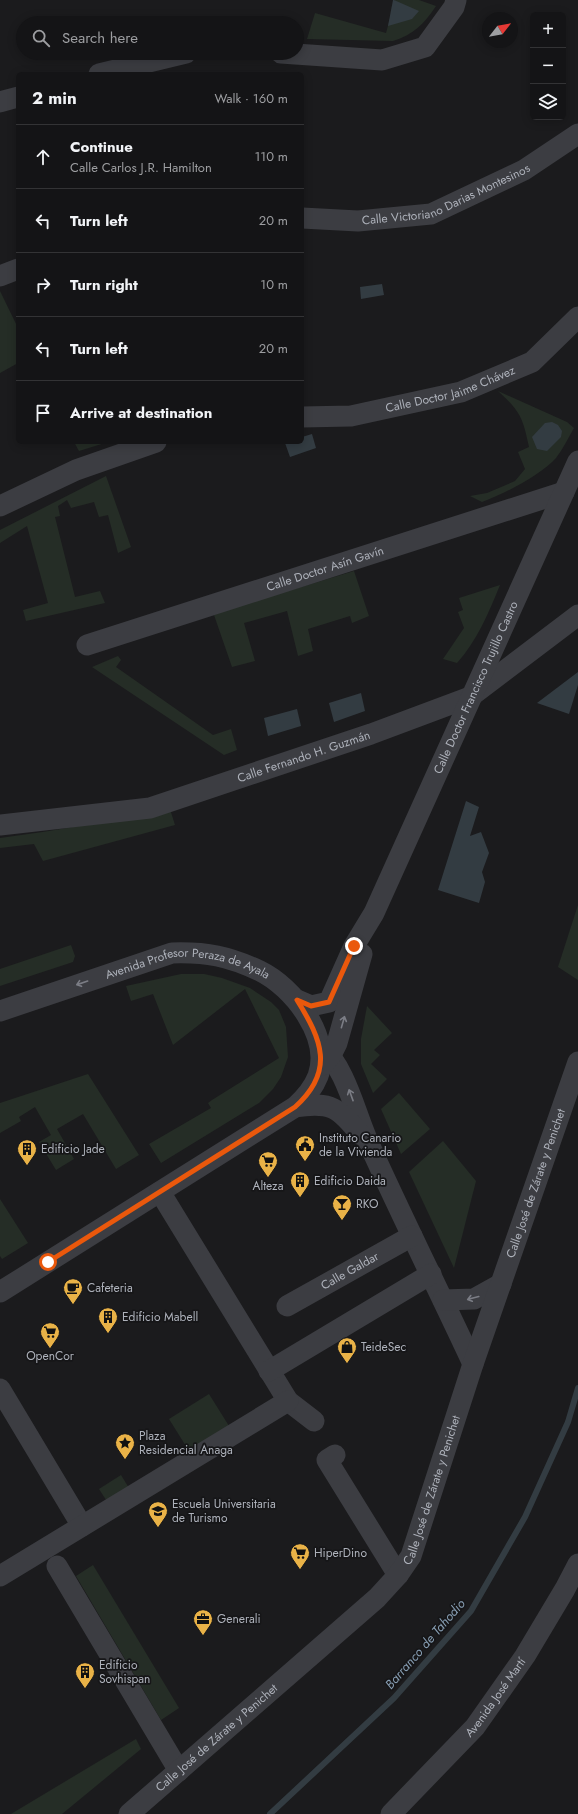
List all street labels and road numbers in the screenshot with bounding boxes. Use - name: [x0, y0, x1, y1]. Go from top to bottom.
- street label: Calle Victoriano Darias Montesinos: [361, 159, 534, 230]
- street label: Calle Doctor Jaime Chávez: [384, 361, 518, 417]
- street label: Calle Doctor Asín Gavín: [264, 541, 386, 596]
- street label: Calle Doctor Francisco Trujillo Castro: [429, 598, 523, 777]
- street label: Calle Fernando H. Guzmán: [235, 726, 373, 787]
- street label: Avenida Profesor Peraza de Ayala: [102, 969, 272, 987]
- street label: Calle José de Zárate y Penichet: [502, 1106, 570, 1260]
- street label: Calle Galdar: [318, 1247, 383, 1294]
- street label: Calle José de Zárate y Penichet: [398, 1413, 465, 1569]
- street label: Avenida José Martí: [461, 1653, 531, 1741]
- street label: Calle José de Zárate y Penichet: [151, 1679, 282, 1796]

